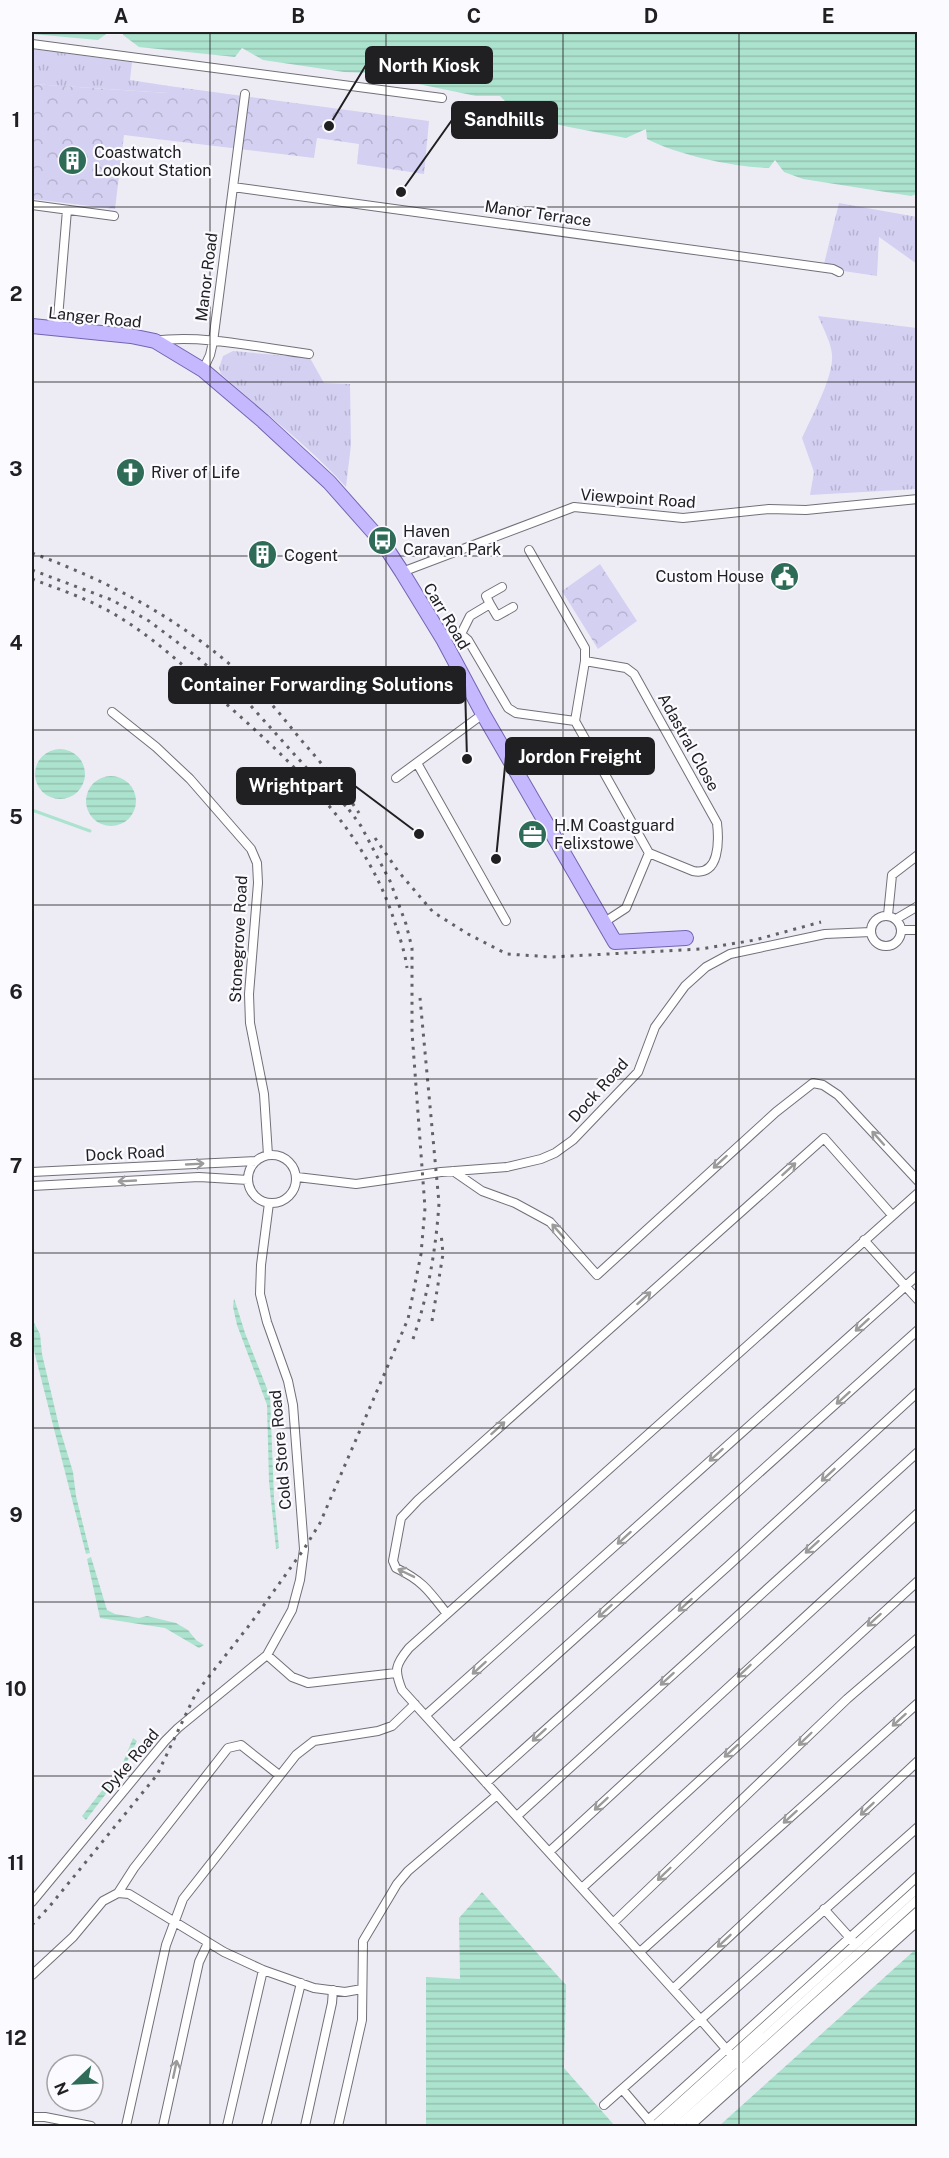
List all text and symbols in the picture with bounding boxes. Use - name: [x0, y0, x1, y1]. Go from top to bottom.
- text: A: [114, 4, 128, 28]
- text: B: [291, 4, 305, 28]
- text: C: [467, 4, 481, 28]
- text: D: [644, 4, 658, 28]
- text: E: [822, 4, 834, 28]
- callout: North Kiosk: [366, 47, 492, 83]
- text: North Kiosk: [378, 55, 480, 76]
- callout: Sandhills: [452, 102, 557, 138]
- text: 1: [12, 108, 20, 132]
- text: Sandhills: [464, 109, 544, 130]
- place label: Coastwatch Lookout Station: [94, 143, 212, 180]
- building icon: Coastwatch Lookout Station: [57, 145, 89, 177]
- street label: Manor Terrace: [483, 197, 593, 230]
- street label: Manor Road: [192, 232, 221, 323]
- text: 2: [10, 282, 22, 306]
- street label: Langer Road: [47, 303, 143, 332]
- church icon: River of Life: [114, 456, 146, 488]
- text: 3: [9, 457, 23, 481]
- place label: River of Life: [151, 463, 240, 482]
- street label: Viewpoint Road: [580, 485, 696, 512]
- place label: Haven Caravan Park: [403, 522, 501, 559]
- bus stop icon: Haven Caravan Park: [366, 524, 398, 556]
- building icon: Cogent: [247, 539, 279, 571]
- place label: Cogent: [284, 546, 338, 565]
- public building icon: Custom House: [769, 560, 801, 592]
- place label: Custom House: [655, 567, 764, 586]
- street label: Carr Road: [419, 580, 474, 653]
- text: 4: [9, 631, 23, 655]
- callout: Container Forwarding Solutions: [169, 667, 465, 703]
- text: Container Forwarding Solutions: [181, 674, 453, 695]
- street label: Adastral Close: [654, 690, 723, 794]
- callout: Jordon Freight: [506, 738, 654, 774]
- text: Jordon Freight: [518, 746, 642, 767]
- callout: Wrightpart: [237, 768, 355, 804]
- text: Wrightpart: [249, 775, 343, 796]
- text: 5: [9, 805, 23, 829]
- place label: H.M Coastguard Felixstowe: [554, 816, 675, 853]
- office icon: H.M Coastguard Felixstowe: [517, 818, 549, 850]
- street label: Stonegrove Road: [226, 875, 251, 1003]
- text: 6: [9, 980, 23, 1004]
- street label: Dock Road: [565, 1054, 632, 1126]
- one-way arrow: [871, 1131, 885, 1146]
- street label: Dock Road: [85, 1142, 165, 1165]
- text: 7: [10, 1154, 22, 1178]
- one-way arrow: [713, 1155, 728, 1169]
- one-way arrow: [184, 1159, 204, 1170]
- one-way arrow: [782, 1162, 797, 1176]
- one-way arrow: [118, 1175, 138, 1186]
- one-way arrow: [551, 1224, 565, 1239]
- one-way arrow: [636, 1291, 651, 1305]
- one-way arrow: [855, 1318, 870, 1332]
- text: 8: [9, 1328, 23, 1352]
- street label: Cold Store Road: [266, 1389, 295, 1511]
- one-way arrow: [836, 1391, 851, 1405]
- one-way arrow: [490, 1421, 505, 1435]
- one-way arrow: [709, 1448, 724, 1462]
- one-way arrow: [821, 1467, 836, 1481]
- text: 9: [9, 1503, 23, 1527]
- one-way arrow: [617, 1531, 632, 1545]
- one-way arrow: [805, 1540, 820, 1554]
- one-way arrow: [398, 1566, 416, 1578]
- one-way arrow: [677, 1598, 692, 1612]
- one-way arrow: [598, 1604, 613, 1618]
- one-way arrow: [867, 1613, 882, 1627]
- one-way arrow: [472, 1661, 487, 1675]
- one-way arrow: [736, 1664, 751, 1678]
- one-way arrow: [659, 1672, 674, 1687]
- text: 10: [5, 1677, 27, 1701]
- one-way arrow: [892, 1713, 907, 1727]
- street label: Dyke Road: [98, 1725, 163, 1798]
- one-way arrow: [532, 1728, 547, 1742]
- one-way arrow: [797, 1732, 812, 1747]
- one-way arrow: [724, 1744, 739, 1758]
- one-way arrow: [593, 1797, 608, 1811]
- one-way arrow: [859, 1801, 874, 1816]
- one-way arrow: [783, 1810, 798, 1824]
- text: 11: [7, 1851, 25, 1875]
- one-way arrow: [656, 1867, 671, 1881]
- one-way arrow: [717, 1934, 732, 1948]
- text: 12: [5, 2026, 27, 2050]
- north arrow: [45, 2053, 105, 2113]
- one-way arrow: [170, 2060, 182, 2079]
- text: N: [50, 2079, 73, 2098]

